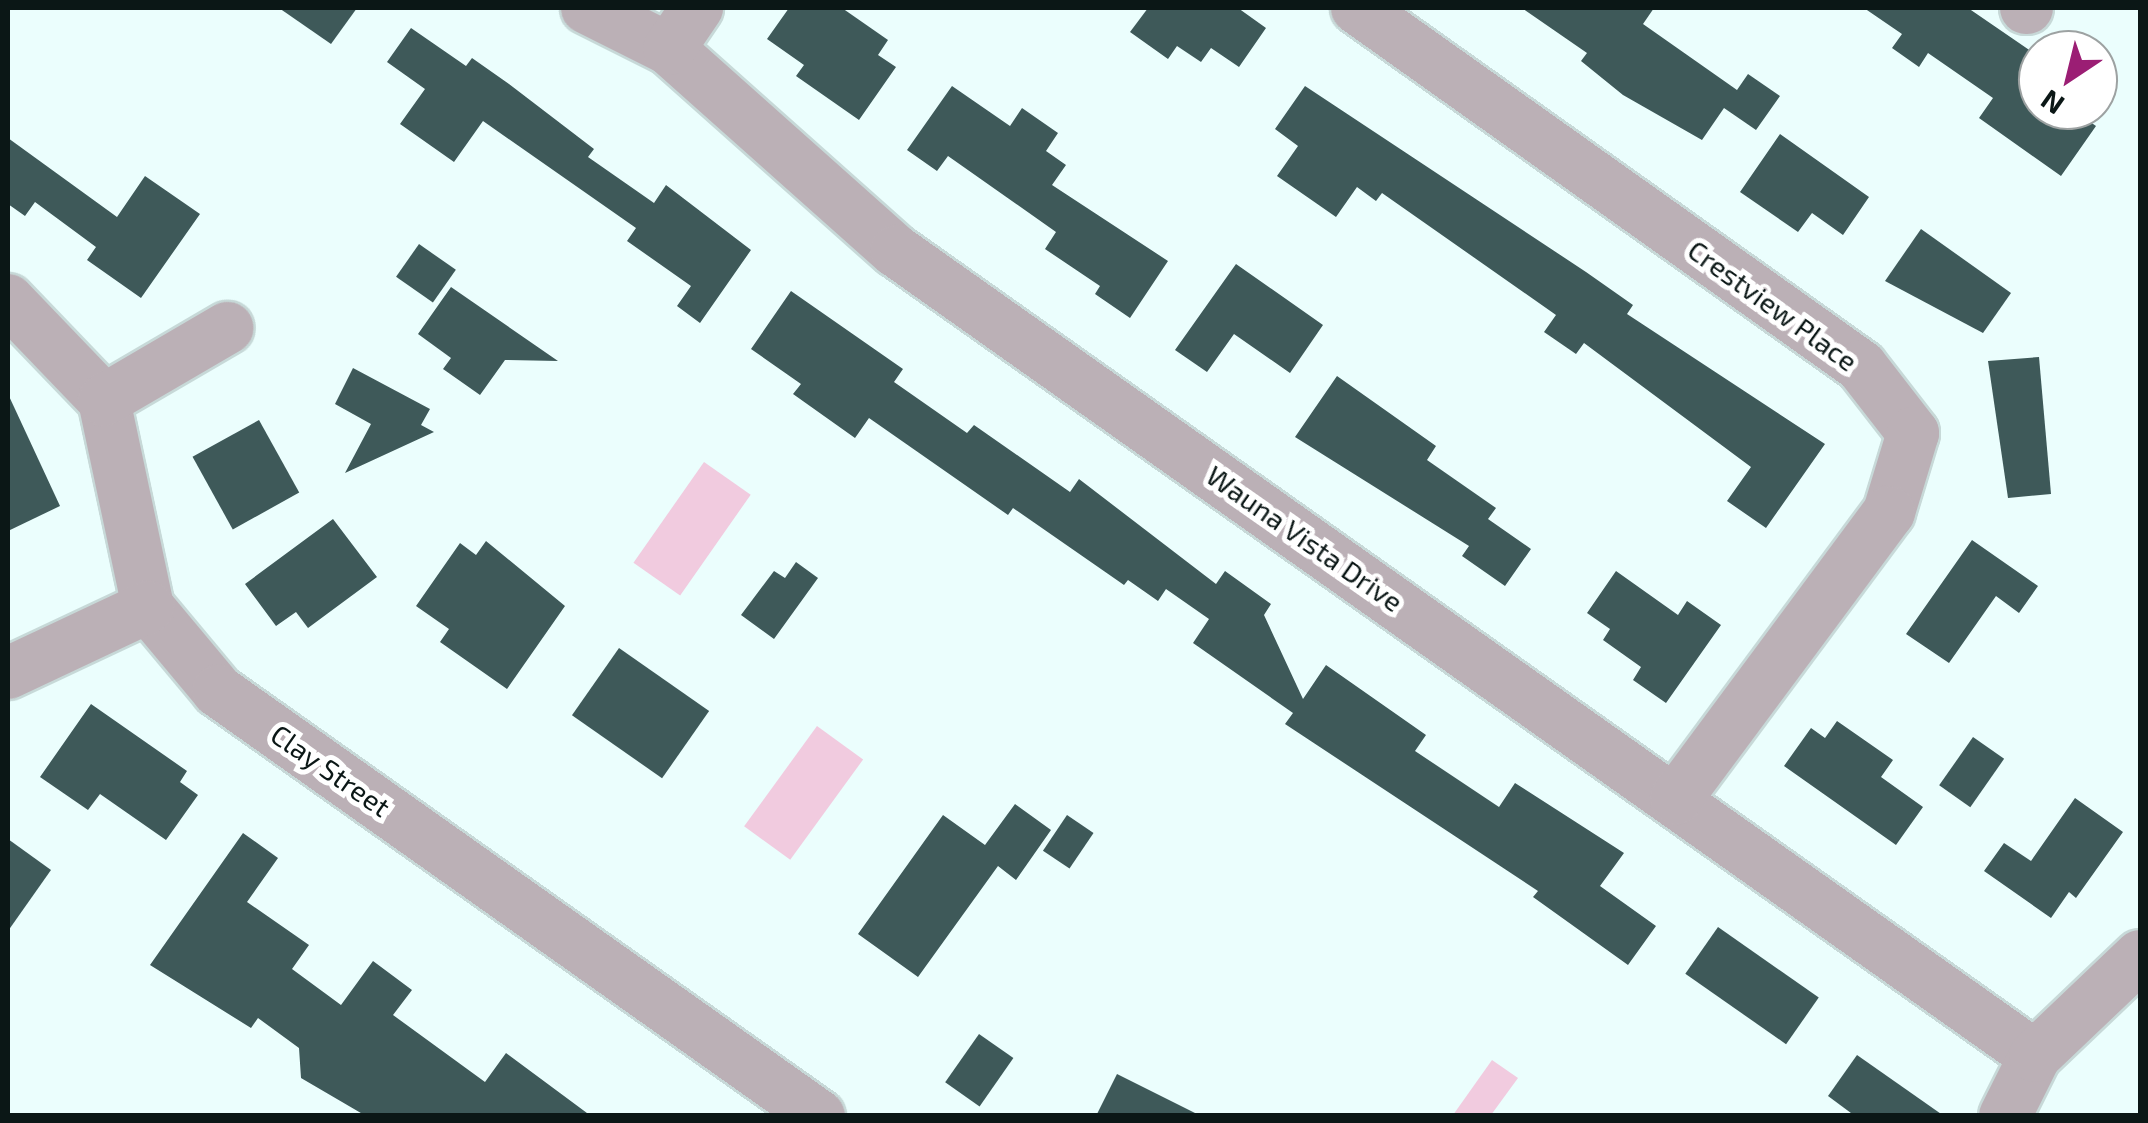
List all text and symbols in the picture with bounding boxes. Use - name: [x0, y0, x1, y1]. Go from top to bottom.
- north arrow: [2018, 30, 2118, 130]
- text: N: [2034, 83, 2070, 123]
- street label: Crestview Place: [1682, 232, 1864, 378]
- street label: Wauna Vista Drive: [1200, 458, 1410, 618]
- street label: Clay Street: [265, 717, 397, 823]

